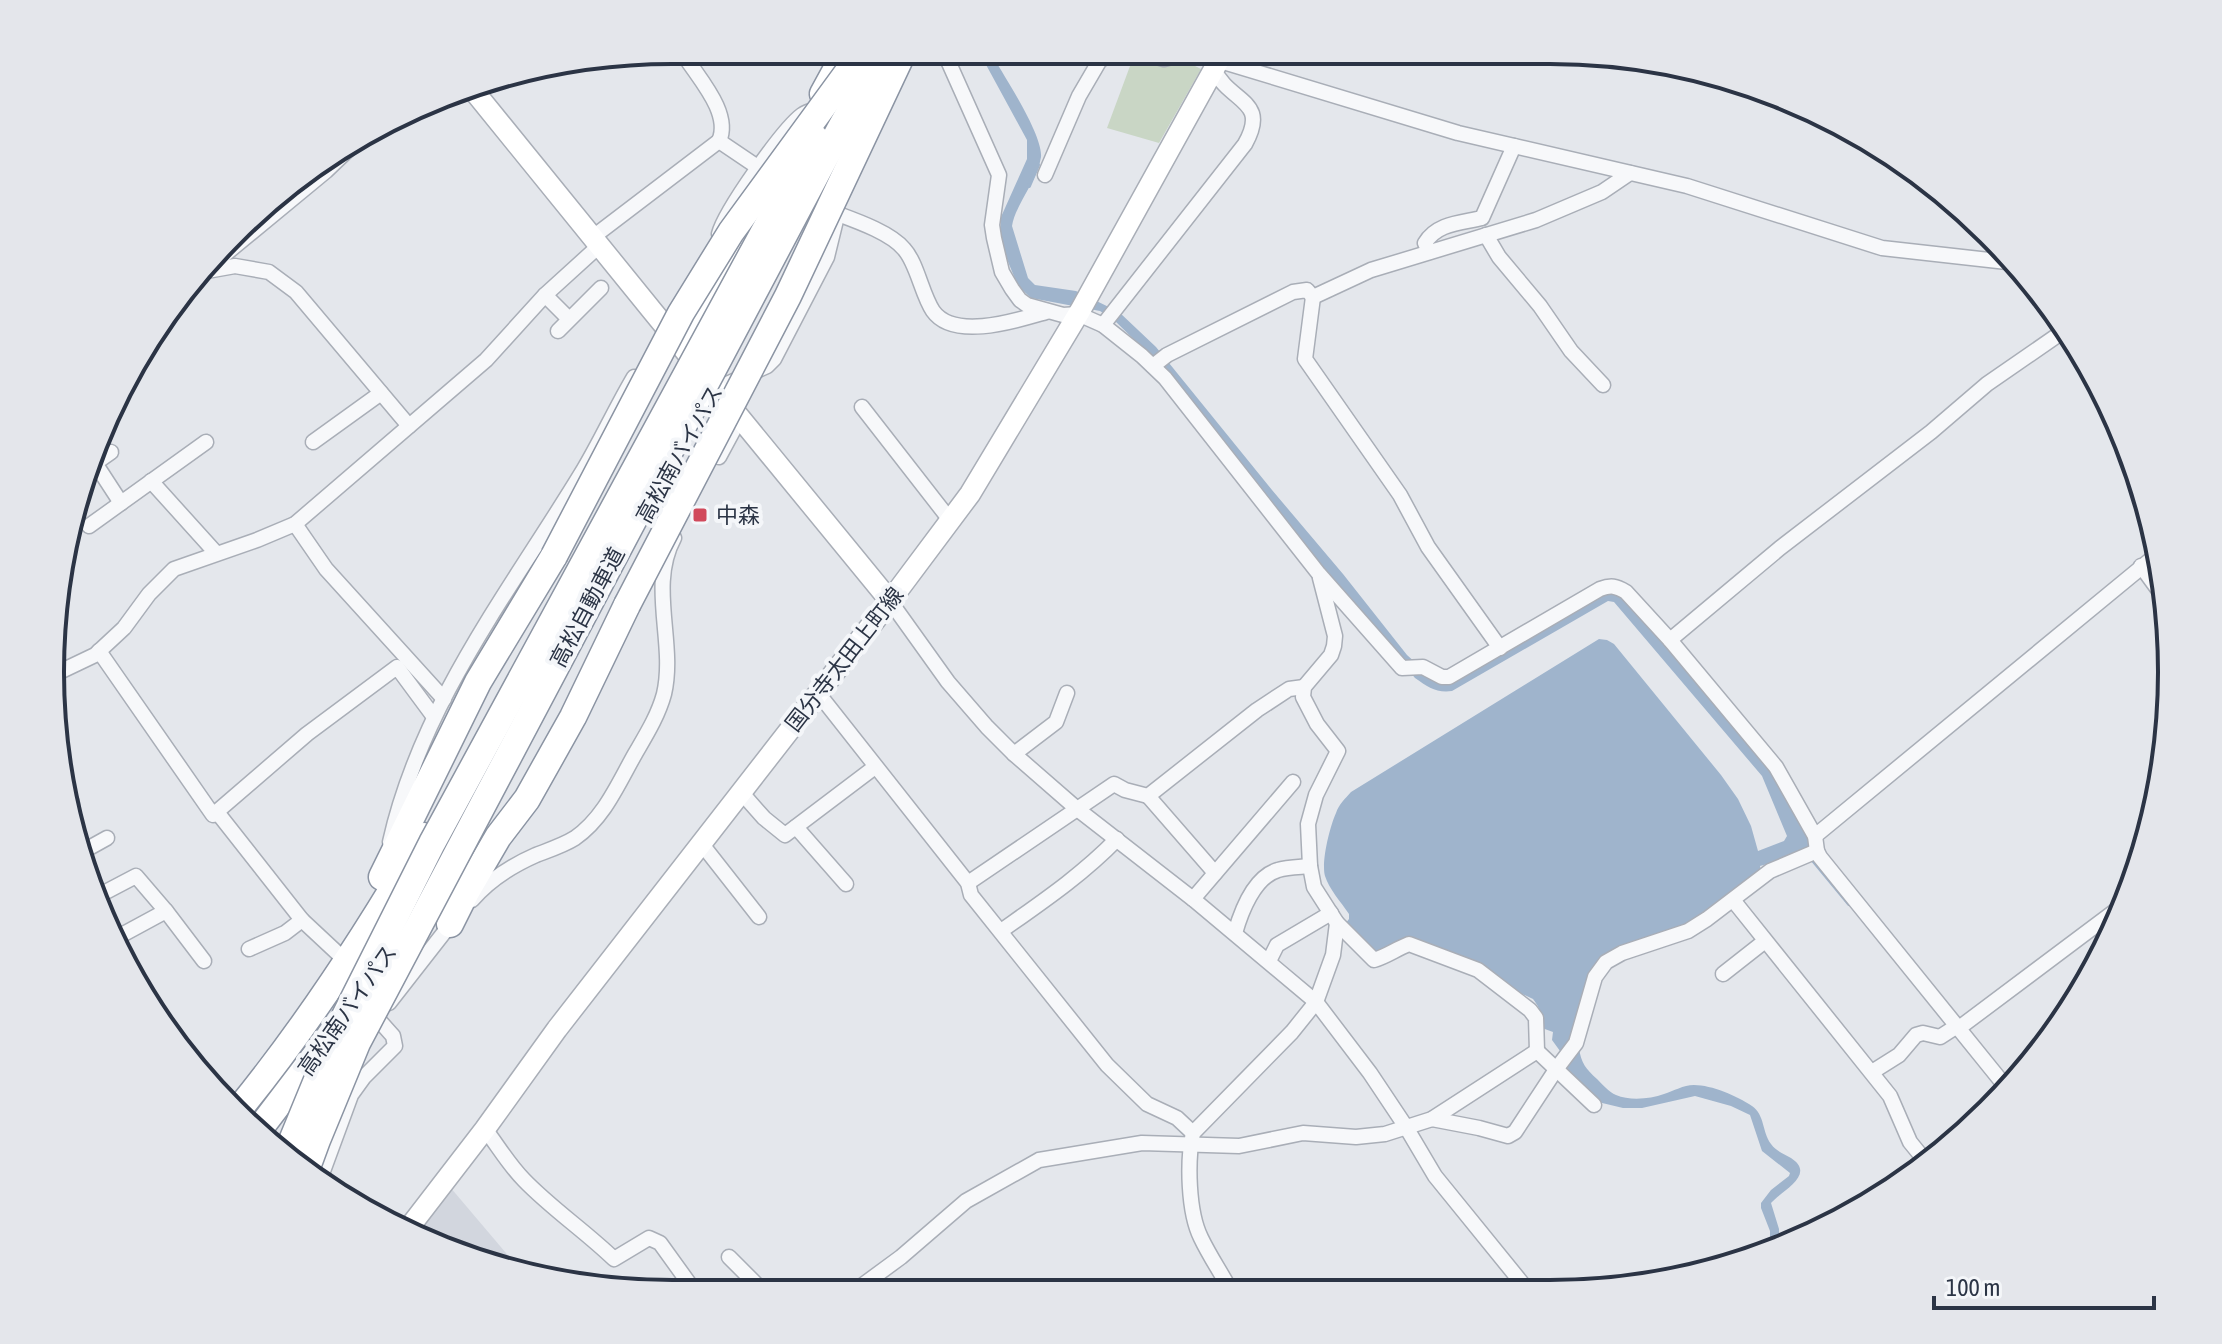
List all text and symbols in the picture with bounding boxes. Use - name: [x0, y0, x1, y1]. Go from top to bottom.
- street label: 高松南バイパス: [630, 381, 728, 527]
- place label: 中森: [716, 502, 760, 528]
- marker: 中森: [691, 506, 709, 524]
- street label: 高松自動車道: [545, 543, 629, 671]
- street label: 国分寺太田上町線: [780, 582, 908, 736]
- street label: 高松南バイパス: [292, 940, 402, 1080]
- scale bar: [1934, 1260, 2154, 1310]
- text: 100 m: [1946, 1274, 2000, 1301]

